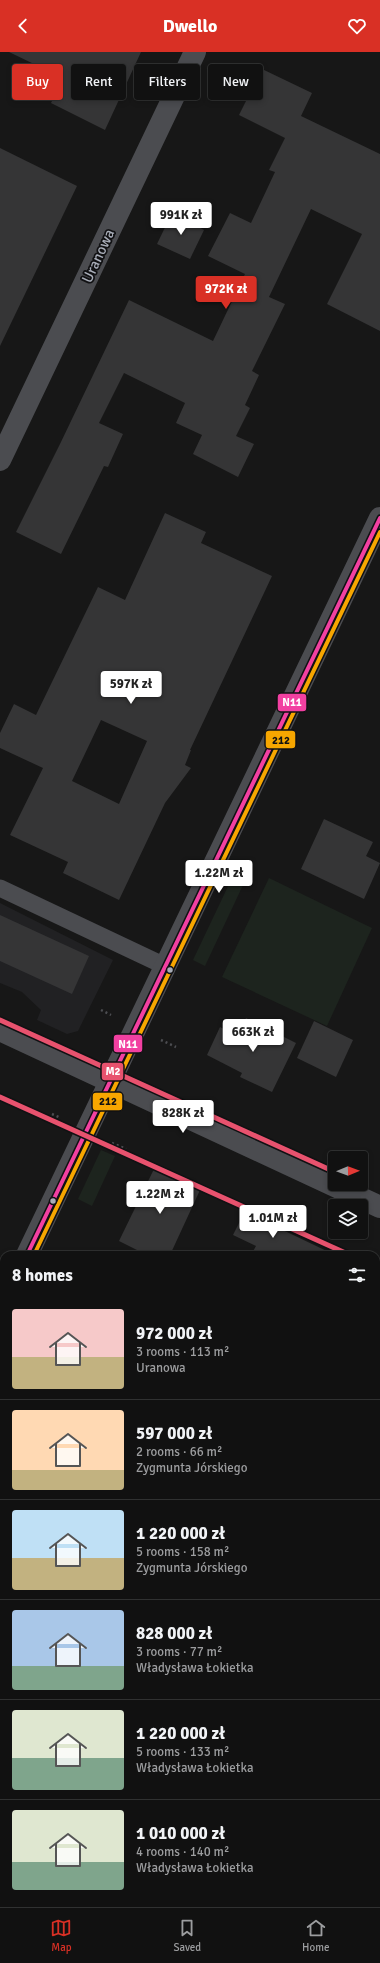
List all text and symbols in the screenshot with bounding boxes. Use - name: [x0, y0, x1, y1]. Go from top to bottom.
- icon: back: [12, 15, 34, 37]
- text: Dwello: [163, 15, 217, 37]
- icon: heart: [346, 15, 368, 37]
- chip: Buy: [12, 64, 63, 100]
- chip: Rent: [71, 64, 126, 100]
- chip: Filters: [134, 64, 200, 100]
- chip: New: [208, 64, 263, 100]
- pin: 991K zł: [144, 202, 218, 236]
- text: 991K zł: [160, 207, 202, 223]
- street label: Uranowa: [78, 226, 118, 286]
- pin: 972K zł: [189, 276, 263, 310]
- text: 972K zł: [205, 281, 247, 297]
- pin: 597K zł: [94, 671, 168, 705]
- text: 597K zł: [110, 676, 152, 692]
- line badge: N11: [277, 693, 307, 712]
- text: N11: [282, 696, 302, 709]
- line badge: 212: [265, 730, 296, 749]
- text: 212: [272, 734, 290, 747]
- pin: 1.22M zł: [178, 860, 260, 894]
- text: 1.22M zł: [194, 865, 244, 881]
- unlabelled marker: [165, 965, 175, 975]
- pin: 663K zł: [216, 1019, 290, 1053]
- text: 663K zł: [232, 1024, 274, 1040]
- line badge: N11: [113, 1034, 143, 1053]
- text: N11: [118, 1038, 138, 1051]
- line badge: M2: [101, 1062, 124, 1081]
- text: M2: [105, 1065, 121, 1078]
- line badge: 212: [92, 1092, 123, 1111]
- text: 212: [99, 1095, 117, 1108]
- pin: 828K zł: [146, 1100, 220, 1134]
- text: 828K zł: [162, 1105, 204, 1121]
- north arrow: [328, 1151, 368, 1191]
- map controls: [328, 1151, 368, 1239]
- pin: 1.22M zł: [119, 1181, 201, 1215]
- text: 1.22M zł: [135, 1186, 185, 1202]
- unlabelled marker: [48, 1196, 58, 1206]
- button: layers: [328, 1199, 368, 1239]
- pin: 1.01M zł: [232, 1205, 314, 1239]
- text: 1.01M zł: [248, 1210, 298, 1226]
- icon: filters: [346, 1264, 368, 1286]
- text: 8 homes: [12, 1265, 73, 1286]
- text: 972 000 zł: [136, 1323, 212, 1344]
- icon: home: [44, 1325, 92, 1373]
- text: 3 rooms · 113 m²: [136, 1344, 229, 1360]
- text: Uranowa: [136, 1360, 186, 1376]
- text: 597 000 zł: [136, 1423, 212, 1444]
- icon: home: [44, 1426, 92, 1474]
- text: 2 rooms · 66 m²: [136, 1444, 222, 1460]
- text: Zygmunta Jórskiego: [136, 1460, 247, 1476]
- text: 1 220 000 zł: [136, 1523, 225, 1544]
- icon: home: [44, 1526, 92, 1574]
- text: 5 rooms · 158 m²: [136, 1544, 229, 1560]
- text: Zygmunta Jórskiego: [136, 1560, 247, 1576]
- text: 828 000 zł: [136, 1623, 212, 1644]
- icon: home: [44, 1626, 92, 1674]
- text: 3 rooms · 77 m²: [136, 1644, 222, 1660]
- text: Władysława Łokietka: [136, 1660, 254, 1676]
- text: 1 220 000 zł: [136, 1723, 225, 1744]
- icon: home: [44, 1726, 92, 1774]
- text: 5 rooms · 133 m²: [136, 1744, 229, 1760]
- text: Władysława Łokietka: [136, 1760, 254, 1776]
- text: 1 010 000 zł: [136, 1823, 225, 1844]
- icon: home: [44, 1826, 92, 1874]
- text: 4 rooms · 140 m²: [136, 1844, 229, 1860]
- text: Władysława Łokietka: [136, 1860, 254, 1876]
- tab: Map: [50, 1917, 72, 1954]
- tab: Saved: [173, 1917, 201, 1954]
- tab: Home: [302, 1917, 330, 1954]

